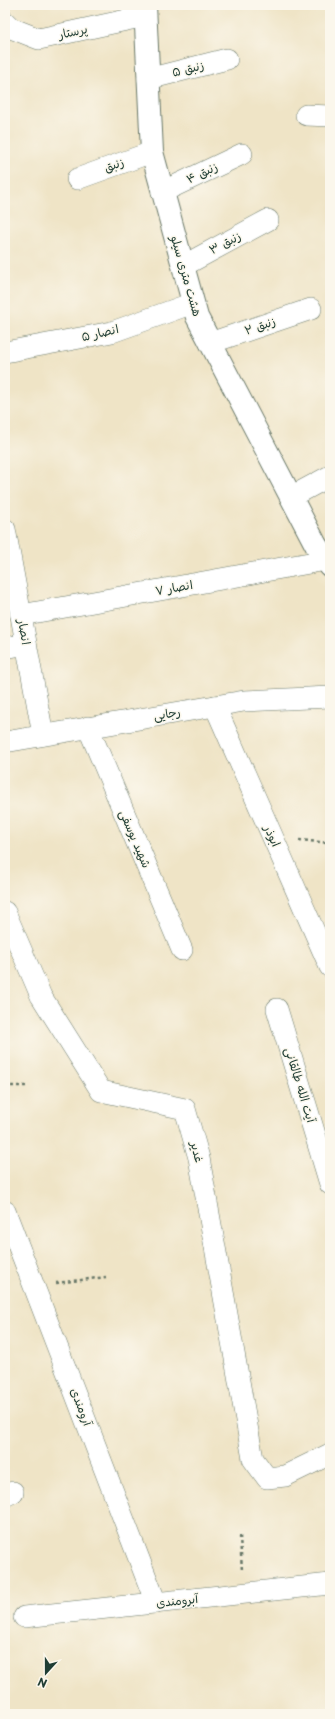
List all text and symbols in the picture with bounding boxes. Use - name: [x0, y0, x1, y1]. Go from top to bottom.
- street label: پرستار: [56, 19, 89, 43]
- street label: زنبق ۵: [170, 55, 206, 81]
- street label: زنبق: [101, 152, 126, 176]
- street label: زنبق ۴: [183, 157, 220, 187]
- street label: زنبق ۳: [205, 226, 244, 258]
- street label: هشت متری سیلو: [167, 232, 207, 319]
- street label: زنبق ۲: [242, 311, 278, 339]
- street label: انصار ۵: [79, 319, 120, 345]
- street label: انصار ۷: [154, 575, 194, 599]
- street label: انصار: [14, 617, 36, 646]
- street label: رجایی: [152, 702, 182, 724]
- street label: شهید یوسفی: [116, 807, 156, 870]
- street label: ابوذر: [260, 821, 286, 849]
- street label: آیت الله طالقانی: [281, 1045, 321, 1126]
- street label: غدیر: [186, 1138, 209, 1164]
- street label: آرومندی: [66, 1385, 98, 1429]
- street label: آبرومندی: [155, 1589, 200, 1611]
- north arrow: [26, 1653, 66, 1693]
- text: N: [35, 1673, 49, 1692]

